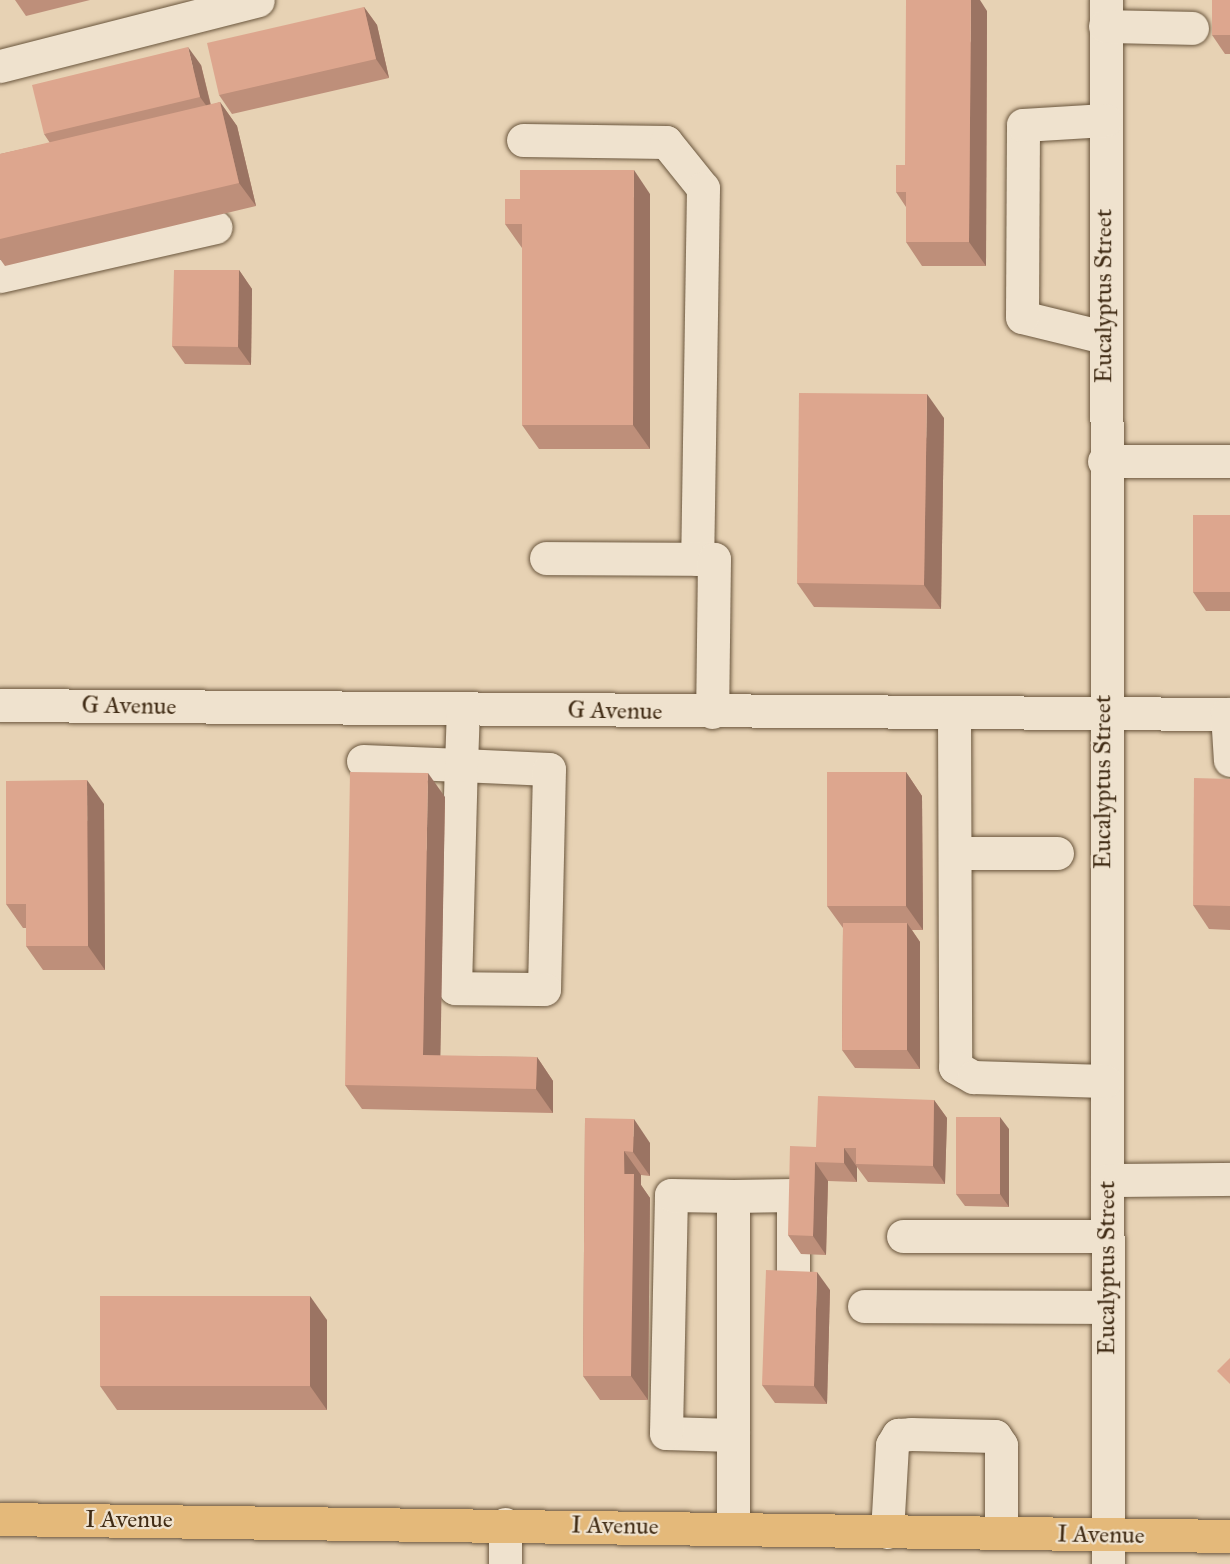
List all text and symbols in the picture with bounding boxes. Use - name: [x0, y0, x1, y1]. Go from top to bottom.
- street label: Eucalyptus Street: [1090, 209, 1118, 383]
- street label: G Avenue: [81, 691, 177, 721]
- street label: Eucalyptus Street: [1089, 695, 1117, 869]
- street label: G Avenue: [567, 696, 663, 726]
- street label: Eucalyptus Street: [1093, 1181, 1121, 1355]
- street label: I Avenue: [85, 1506, 173, 1534]
- street label: I Avenue: [571, 1511, 659, 1541]
- street label: I Avenue: [1057, 1520, 1145, 1550]

